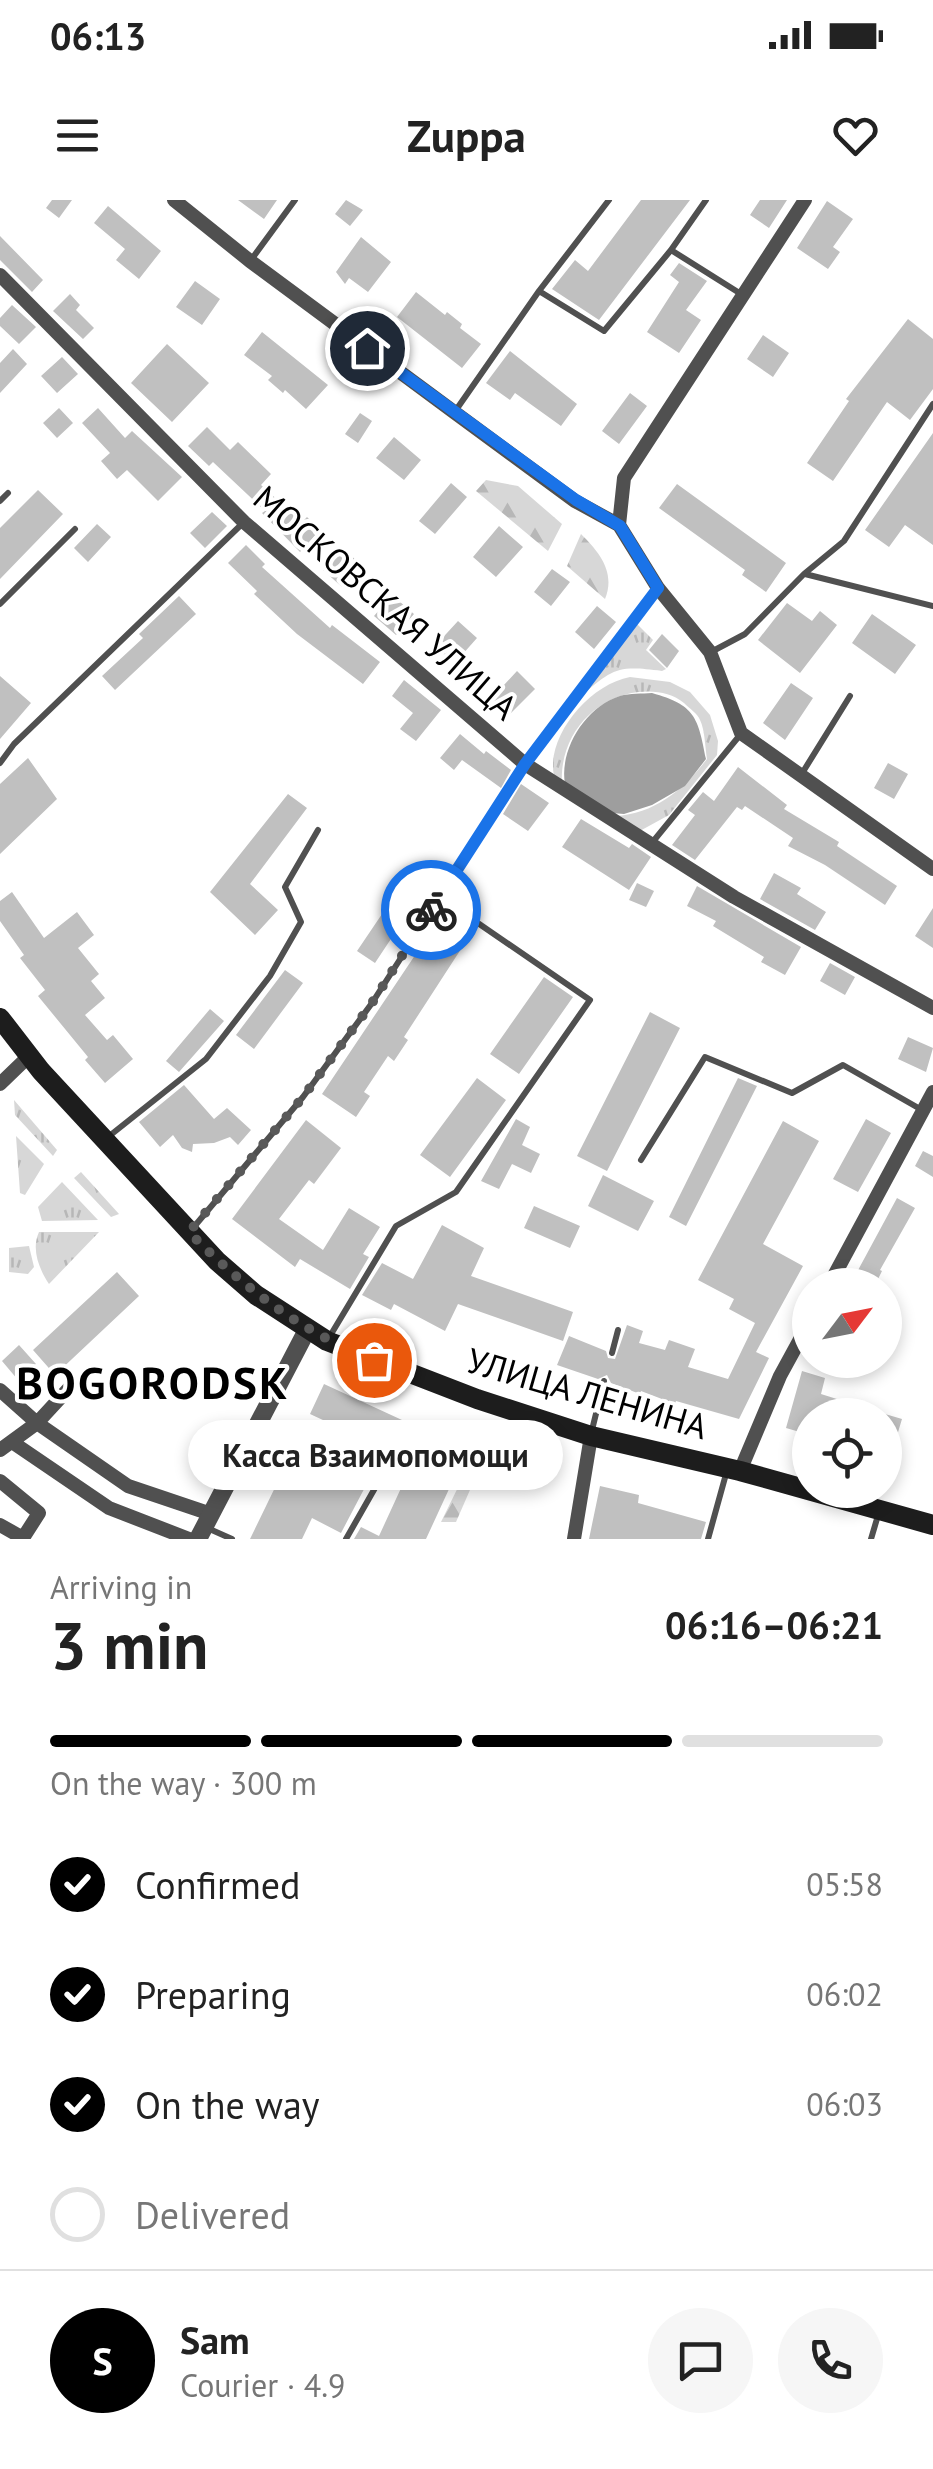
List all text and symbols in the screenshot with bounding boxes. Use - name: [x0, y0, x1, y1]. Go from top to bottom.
- text: 06:13: [50, 11, 146, 60]
- text: Zuppa: [407, 106, 526, 164]
- icon: menu: [50, 108, 105, 163]
- icon: heart: [828, 108, 883, 163]
- pin: [325, 306, 410, 391]
- icon: home: [340, 321, 395, 376]
- street label: МОСКОВСКАЯ УЛИЦА: [244, 475, 528, 730]
- courier: [381, 860, 481, 960]
- icon: bike: [404, 883, 459, 938]
- north arrow: [792, 1268, 902, 1378]
- map controls: [792, 1268, 902, 1508]
- pin: [332, 1318, 417, 1403]
- icon: bag: [347, 1333, 402, 1388]
- street label: УЛИЦА ЛЕНИНА: [462, 1337, 713, 1449]
- district label: BOGORODSK: [16, 1353, 290, 1411]
- button: locate: [792, 1398, 902, 1508]
- callout: Касса Взаимопомощи: [186, 1420, 562, 1490]
- text: Касса Взаимопомощи: [222, 1434, 529, 1476]
- text: Arriving in: [50, 1566, 192, 1608]
- text: 06:16–06:21: [665, 1600, 883, 1649]
- text: 3 min: [50, 1603, 209, 1687]
- text: On the way · 300 m: [50, 1762, 317, 1804]
- icon: check: [50, 1857, 105, 1912]
- text: Confirmed: [135, 1860, 301, 1909]
- text: 05:58: [806, 1863, 883, 1905]
- icon: check: [50, 1967, 105, 2022]
- text: Preparing: [135, 1970, 291, 2019]
- text: 06:02: [806, 1973, 883, 2015]
- icon: check: [50, 2077, 105, 2132]
- text: On the way: [135, 2080, 320, 2129]
- text: 06:03: [806, 2083, 883, 2125]
- text: Delivered: [135, 2190, 290, 2239]
- button: chat: [648, 2308, 753, 2413]
- button: phone: [778, 2308, 883, 2413]
- text: Sam: [180, 2315, 250, 2364]
- text: S: [92, 2336, 113, 2385]
- text: Courier · 4.9: [180, 2364, 346, 2406]

